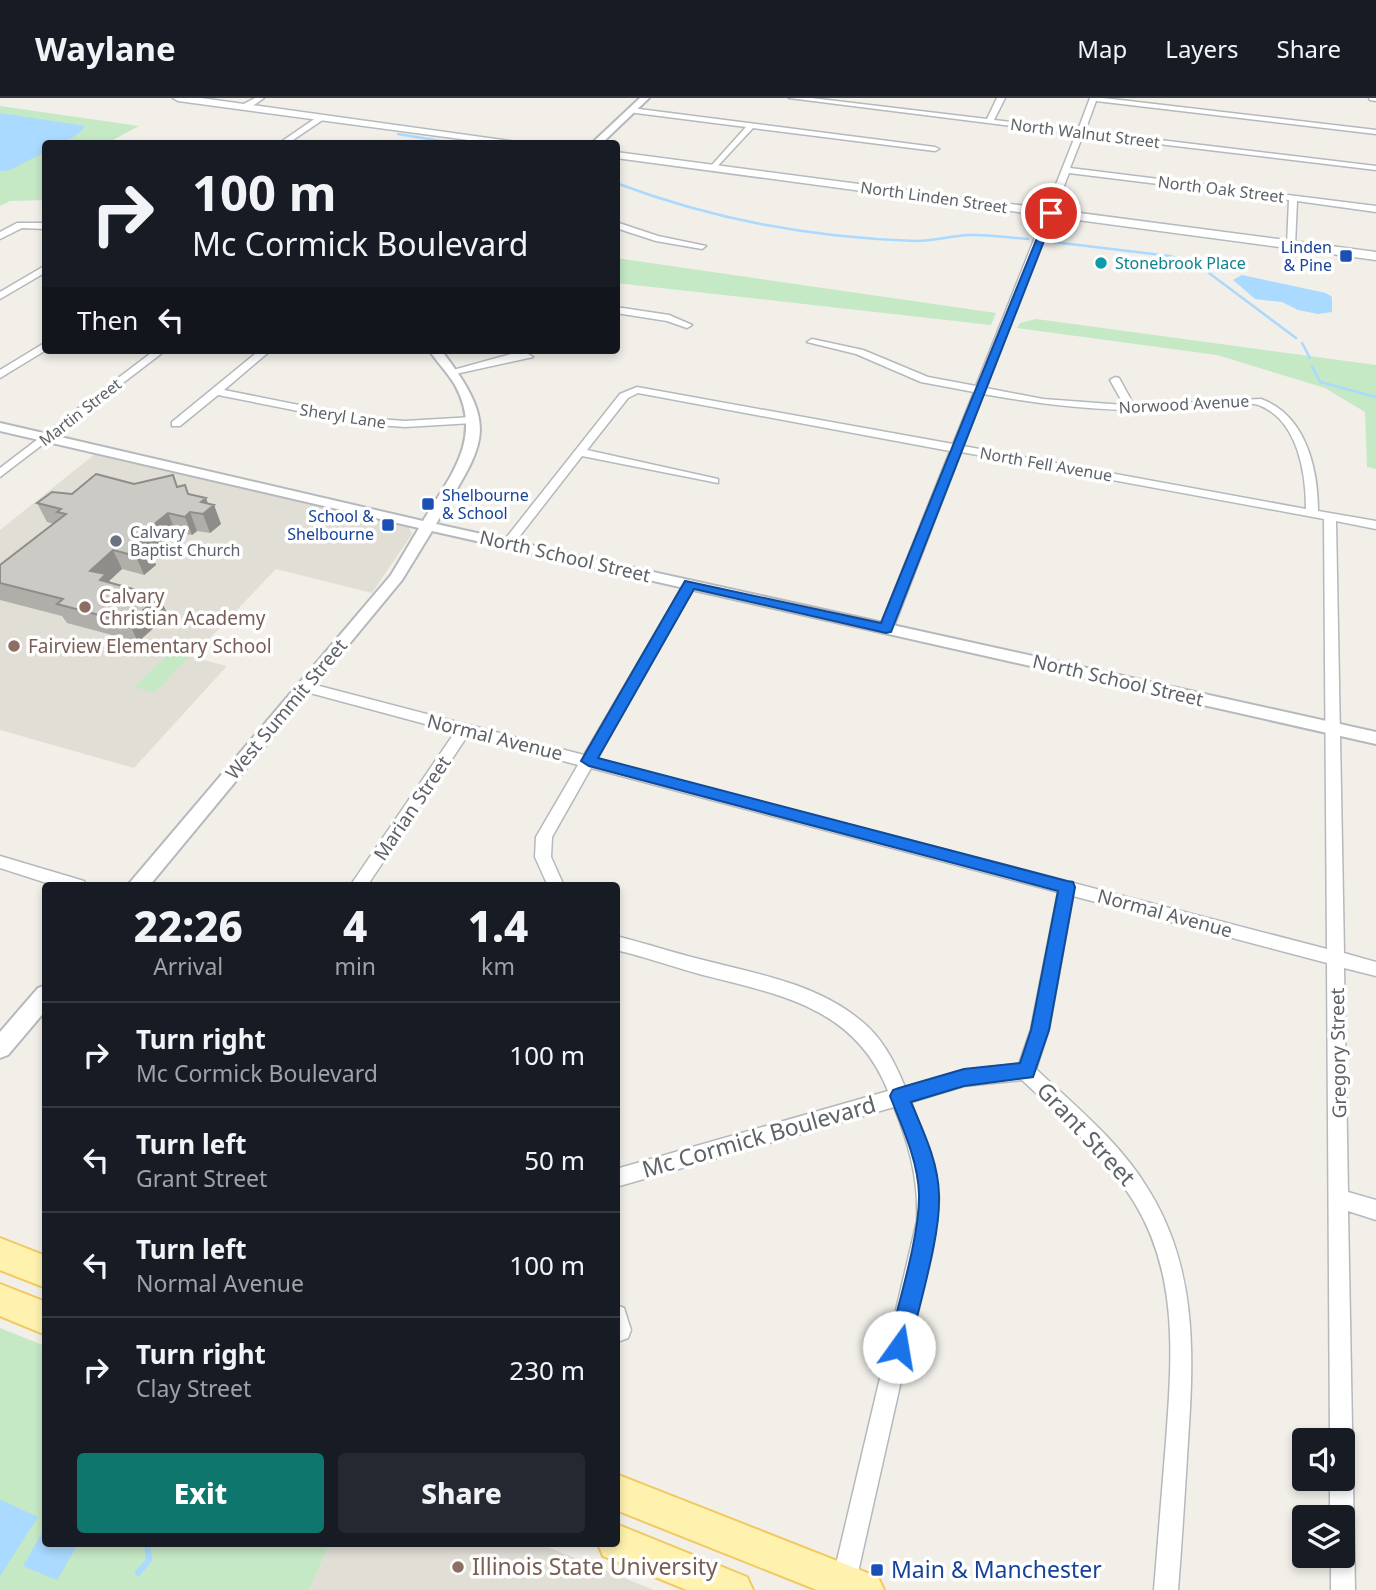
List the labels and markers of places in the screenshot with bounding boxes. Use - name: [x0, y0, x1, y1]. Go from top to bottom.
- pin: [1021, 183, 1081, 243]
- place label: Linden & Pine: [1281, 236, 1332, 276]
- marker: Linden & Pine: [1338, 248, 1354, 264]
- place label: Stonebrook Place: [1115, 252, 1246, 274]
- marker: Stonebrook Place: [1093, 255, 1109, 271]
- place label: Shelbourne & School: [442, 484, 529, 524]
- marker: Shelbourne & School: [420, 496, 436, 512]
- place label: School & Shelbourne: [287, 505, 374, 545]
- marker: School & Shelbourne: [380, 517, 396, 533]
- place label: Calvary Baptist Church: [130, 521, 240, 561]
- marker: Calvary Baptist Church: [108, 533, 124, 549]
- place label: Calvary Christian Academy: [99, 583, 266, 631]
- marker: Calvary Christian Academy: [77, 599, 93, 615]
- place label: Fairview Elementary School: [28, 633, 272, 659]
- marker: Fairview Elementary School: [6, 638, 22, 654]
- place label: Illinois State University: [472, 1550, 718, 1582]
- place label: Main & Manchester: [891, 1553, 1102, 1585]
- marker: Illinois State University: [450, 1559, 466, 1575]
- marker: Main & Manchester: [869, 1562, 885, 1578]

